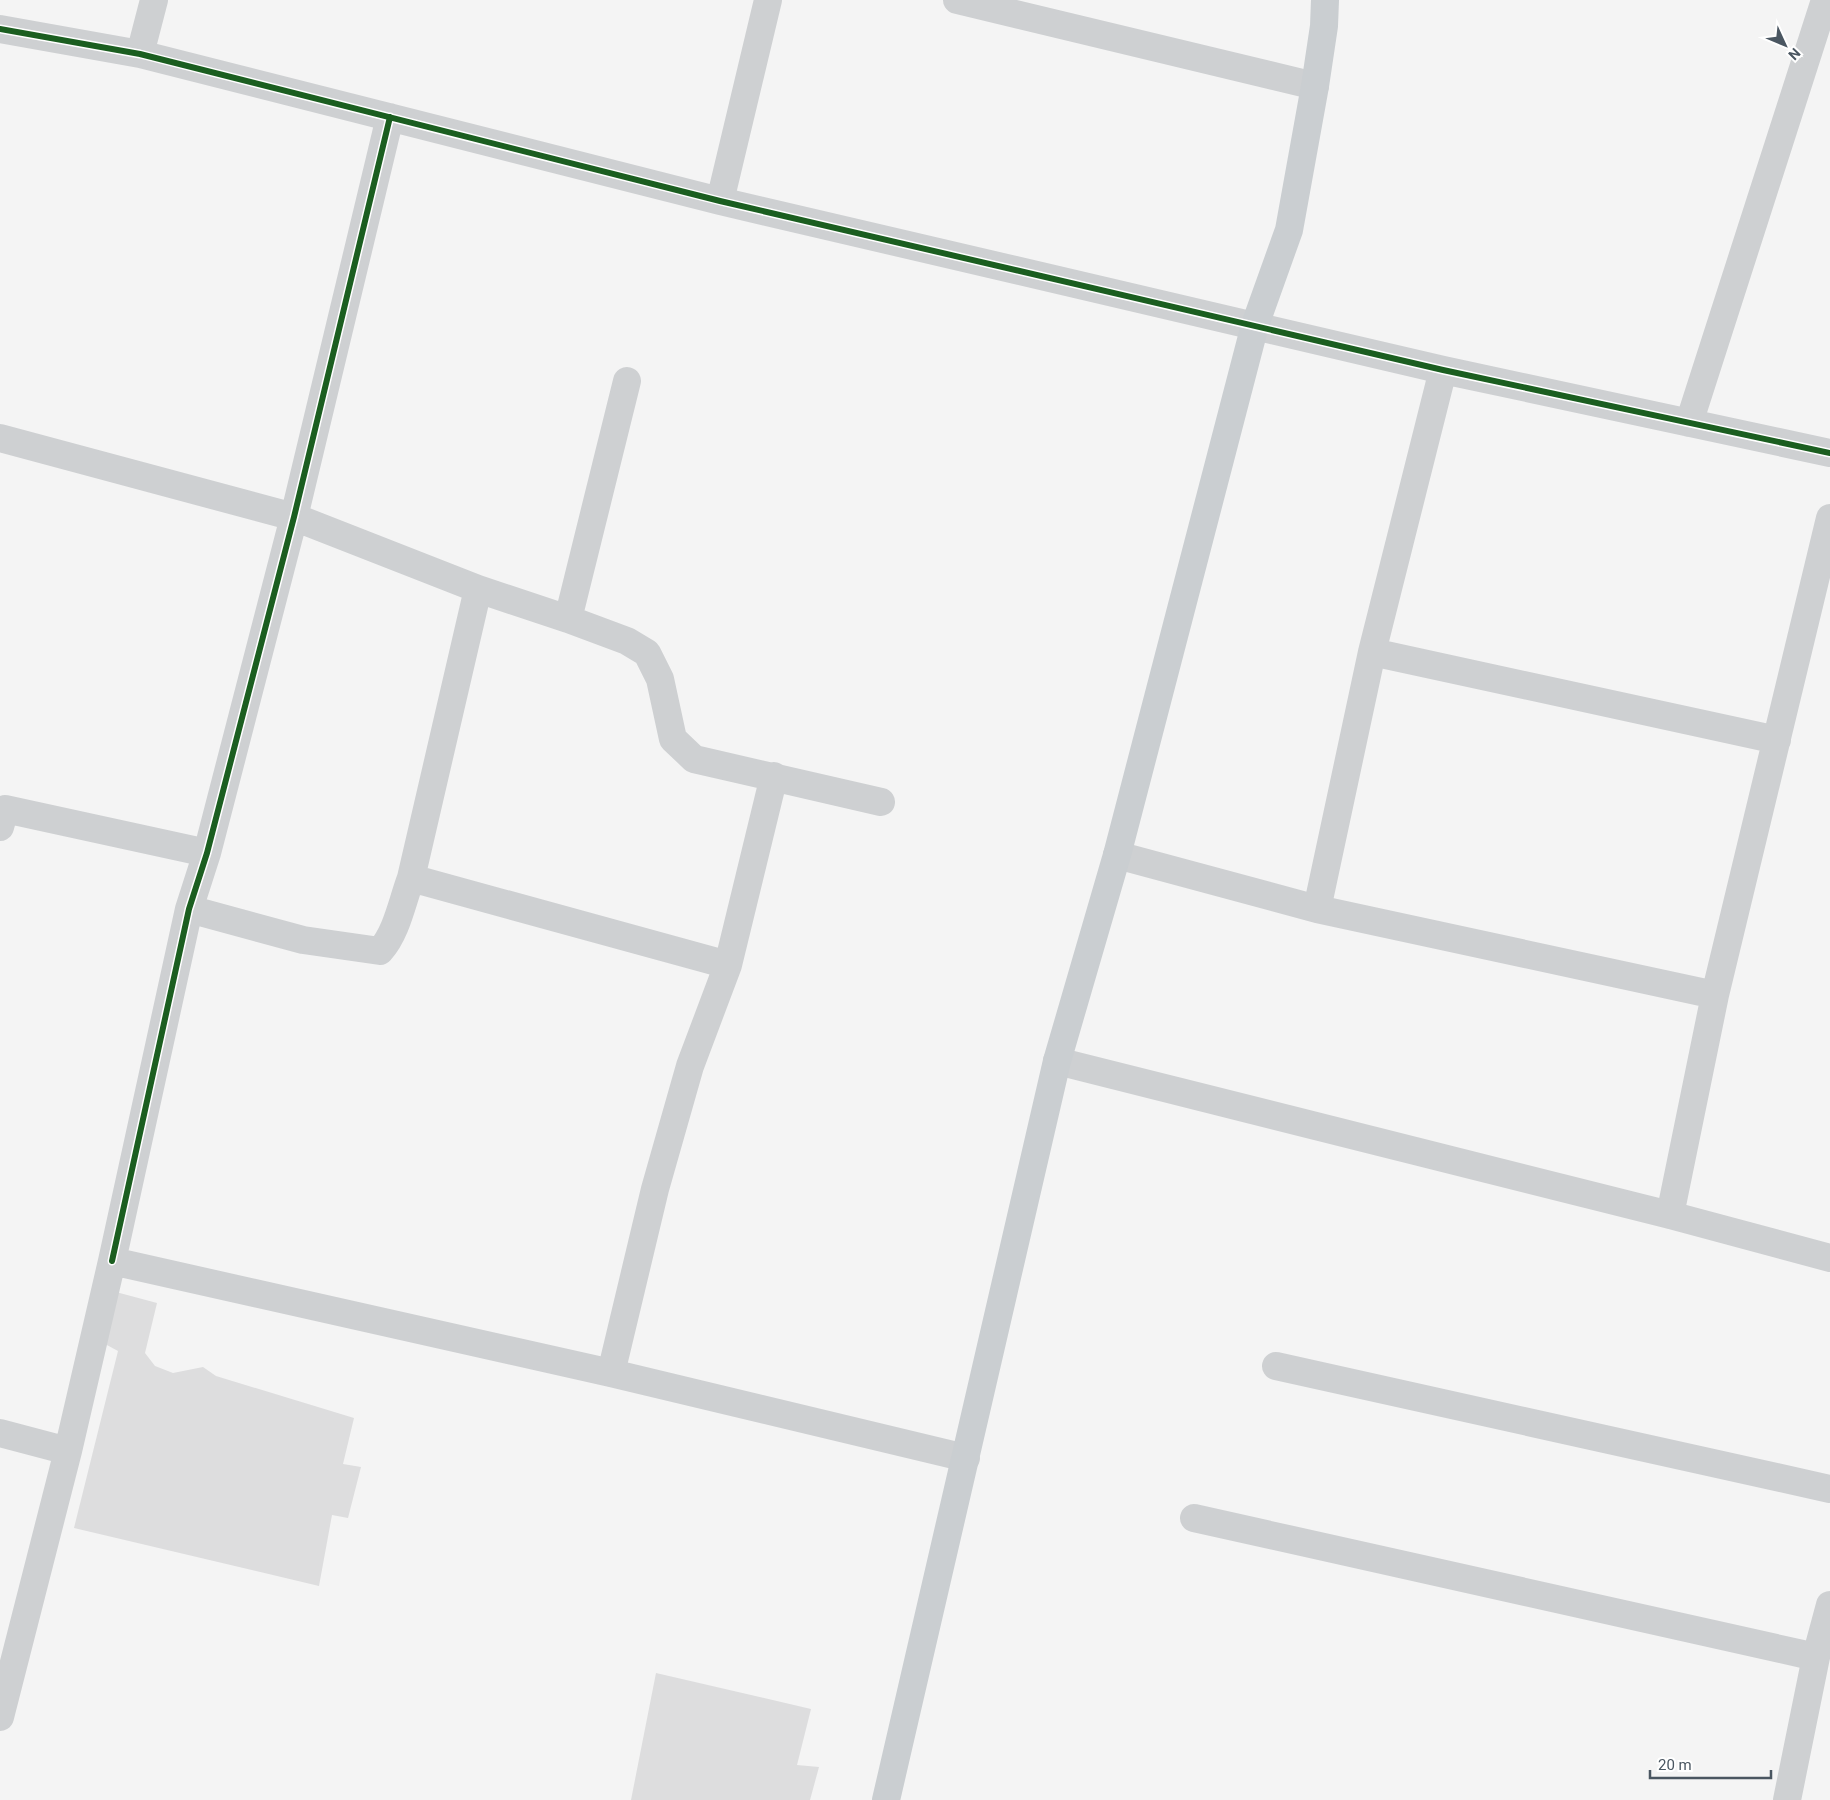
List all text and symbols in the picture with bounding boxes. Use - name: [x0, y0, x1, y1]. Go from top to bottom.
- north arrow: [1760, 20, 1810, 70]
- text: N: [1785, 45, 1804, 63]
- scale bar: [1650, 1748, 1771, 1780]
- text: 20 m: [1658, 1756, 1692, 1774]

